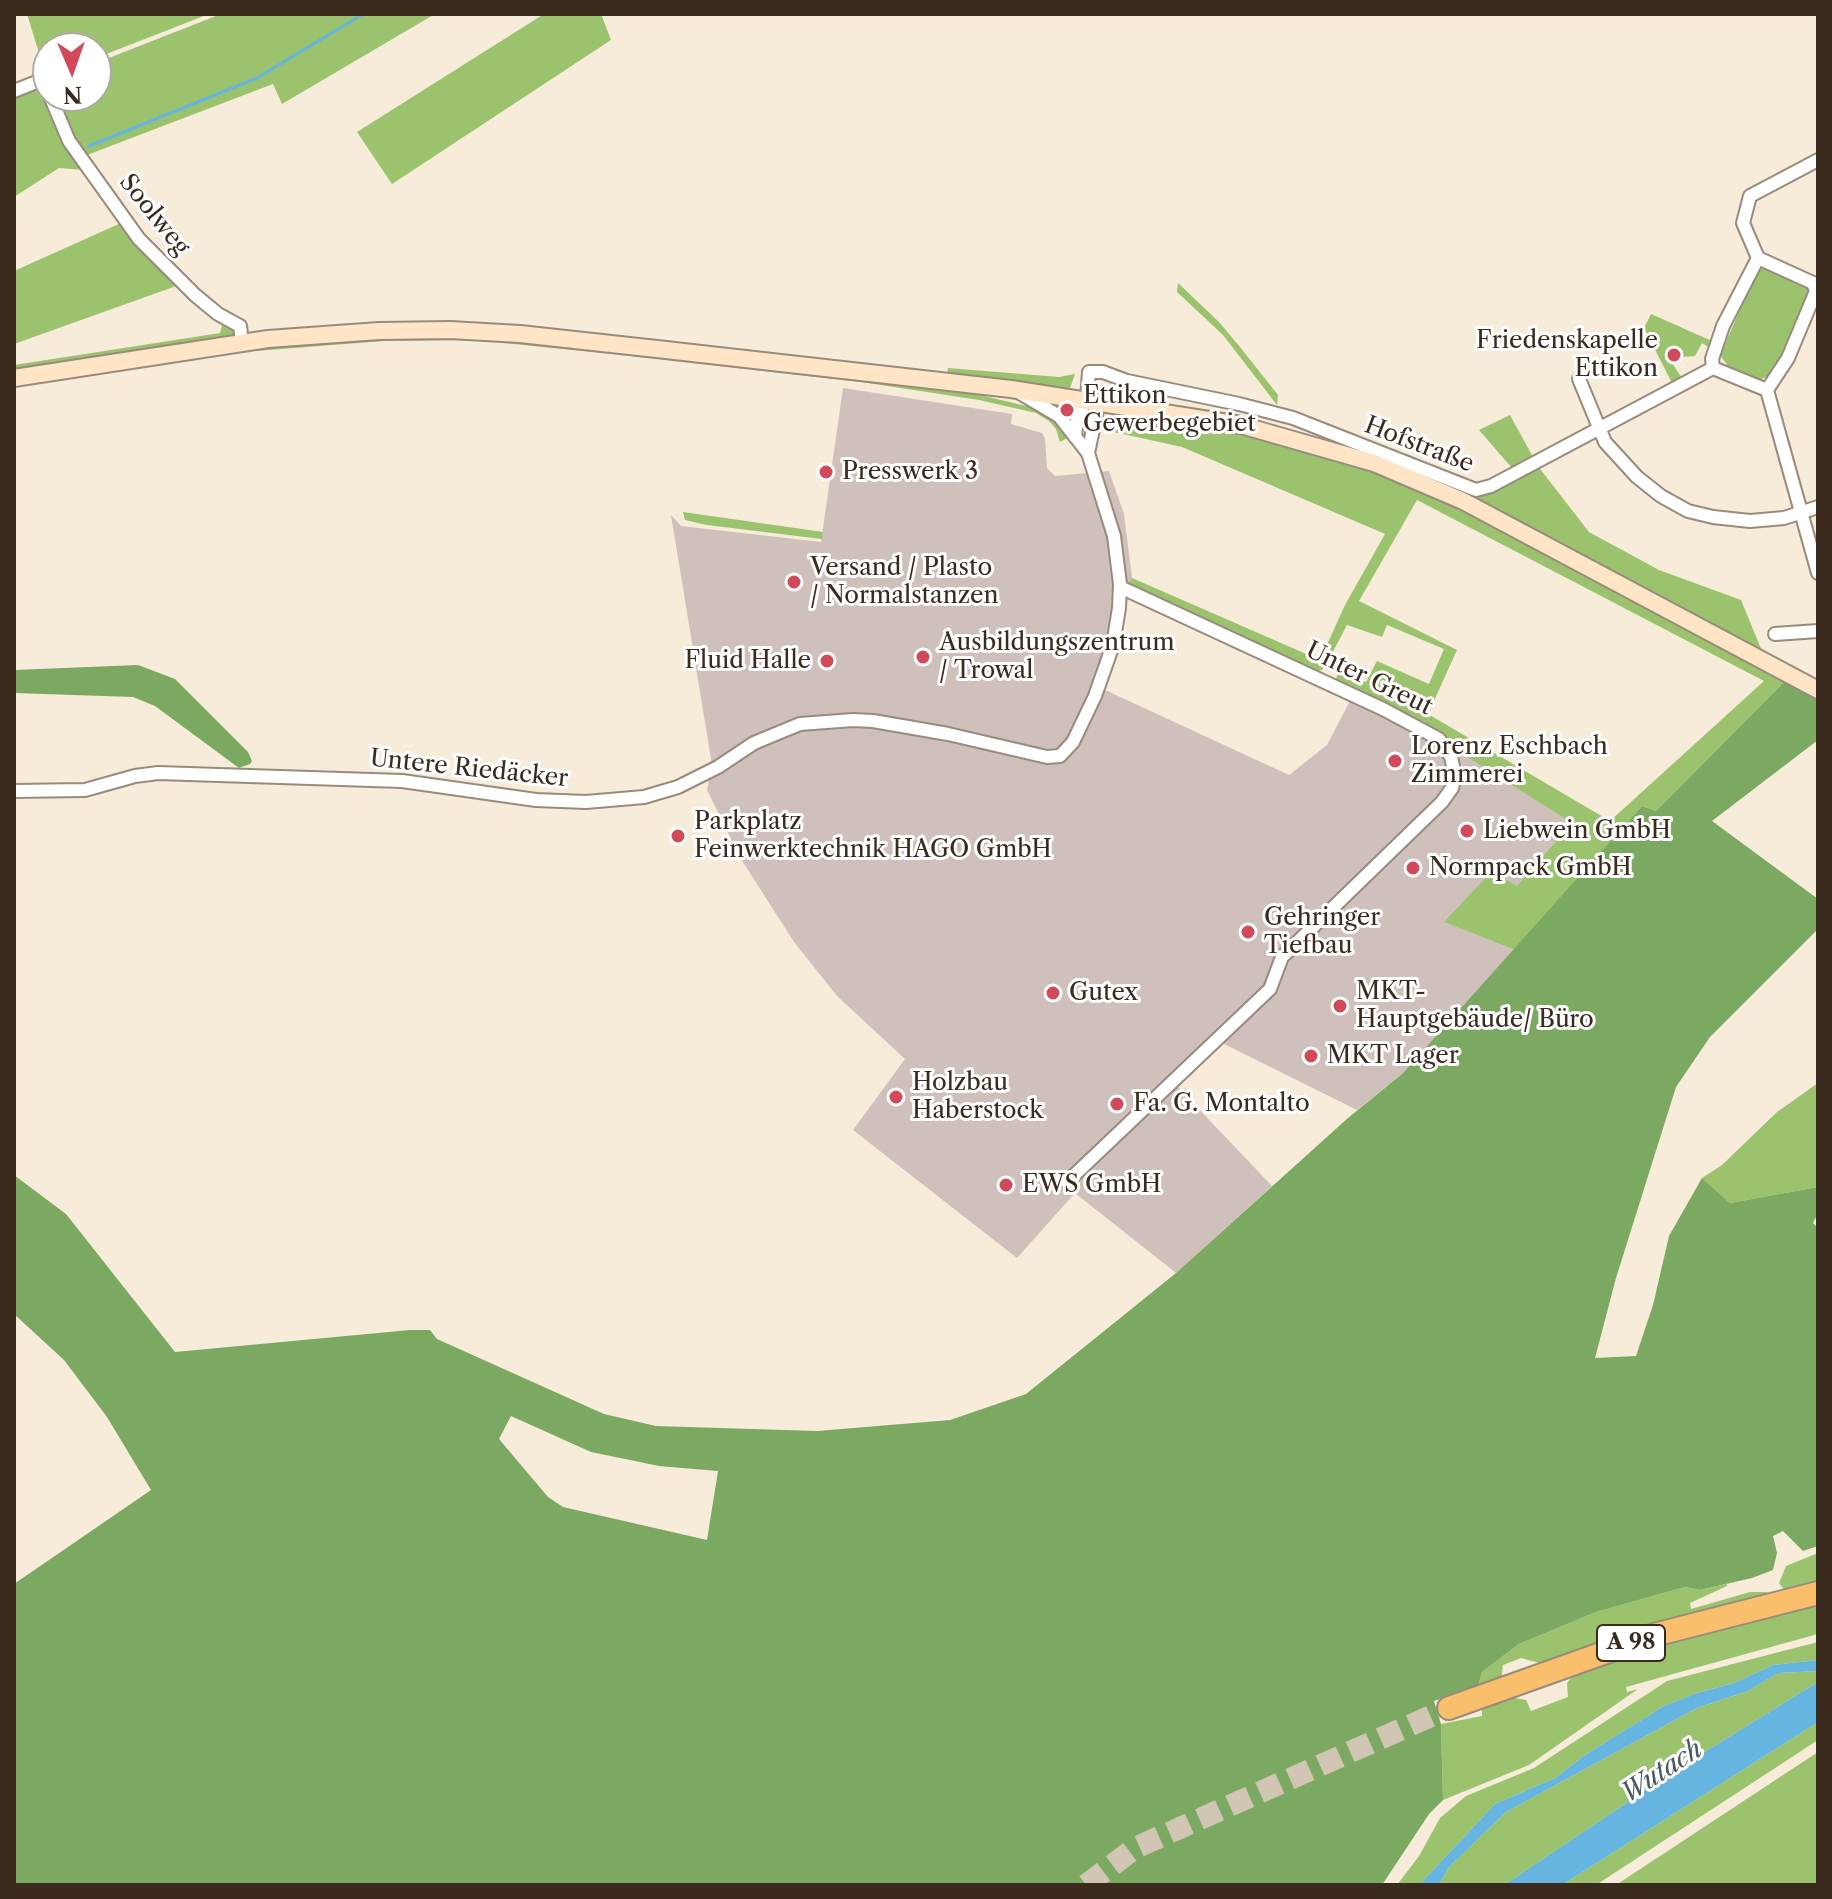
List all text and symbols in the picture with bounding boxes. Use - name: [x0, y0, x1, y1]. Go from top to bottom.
- north arrow: [32, 32, 112, 112]
- text: N: [63, 81, 83, 108]
- street label: Soolweg: [113, 169, 195, 261]
- place label: Friedenskapelle Ettikon: [1476, 327, 1658, 383]
- marker: Friedenskapelle Ettikon: [1665, 346, 1683, 364]
- place label: Ettikon Gewerbegebiet: [1083, 382, 1256, 438]
- marker: Ettikon Gewerbegebiet: [1058, 401, 1076, 419]
- street label: Hofstraße: [1360, 411, 1478, 479]
- place label: Presswerk 3: [842, 458, 978, 486]
- marker: Presswerk 3: [817, 463, 835, 481]
- place label: Versand / Plasto / Normalstanzen: [810, 554, 999, 610]
- marker: Versand / Plasto / Normalstanzen: [785, 573, 803, 591]
- place label: Ausbildungszentrum / Trowal: [939, 629, 1175, 685]
- street label: Unter Greut: [1301, 636, 1437, 722]
- place label: Fluid Halle: [684, 647, 811, 675]
- marker: Ausbildungszentrum / Trowal: [914, 648, 932, 666]
- marker: Fluid Halle: [818, 652, 836, 670]
- place label: Lorenz Eschbach Zimmerei: [1411, 733, 1608, 789]
- street label: Untere Riedäcker: [368, 744, 570, 794]
- marker: Lorenz Eschbach Zimmerei: [1386, 752, 1404, 770]
- place label: Parkplatz Feinwerktechnik HAGO GmbH: [694, 808, 1052, 864]
- place label: Liebwein GmbH: [1483, 817, 1671, 845]
- marker: Liebwein GmbH: [1458, 822, 1476, 840]
- marker: Parkplatz Feinwerktechnik HAGO GmbH: [669, 827, 687, 845]
- place label: Normpack GmbH: [1429, 854, 1632, 882]
- marker: Normpack GmbH: [1404, 859, 1422, 877]
- place label: Gehringer Tiefbau: [1264, 904, 1380, 960]
- marker: Gehringer Tiefbau: [1239, 923, 1257, 941]
- place label: MKT- Hauptgebäude/ Büro: [1356, 978, 1594, 1034]
- place label: Gutex: [1069, 979, 1138, 1007]
- marker: Gutex: [1044, 984, 1062, 1002]
- marker: MKT- Hauptgebäude/ Büro: [1331, 997, 1349, 1015]
- place label: MKT Lager: [1327, 1042, 1459, 1070]
- marker: MKT Lager: [1302, 1047, 1320, 1065]
- place label: Holzbau Haberstock: [912, 1069, 1043, 1125]
- marker: Holzbau Haberstock: [887, 1088, 905, 1106]
- place label: Fa. G. Montalto: [1133, 1090, 1310, 1118]
- marker: Fa. G. Montalto: [1108, 1095, 1126, 1113]
- place label: EWS GmbH: [1022, 1171, 1161, 1199]
- marker: EWS GmbH: [997, 1176, 1015, 1194]
- road number: A 98: [1597, 1625, 1665, 1661]
- water label: Wutach: [1615, 1734, 1709, 1810]

